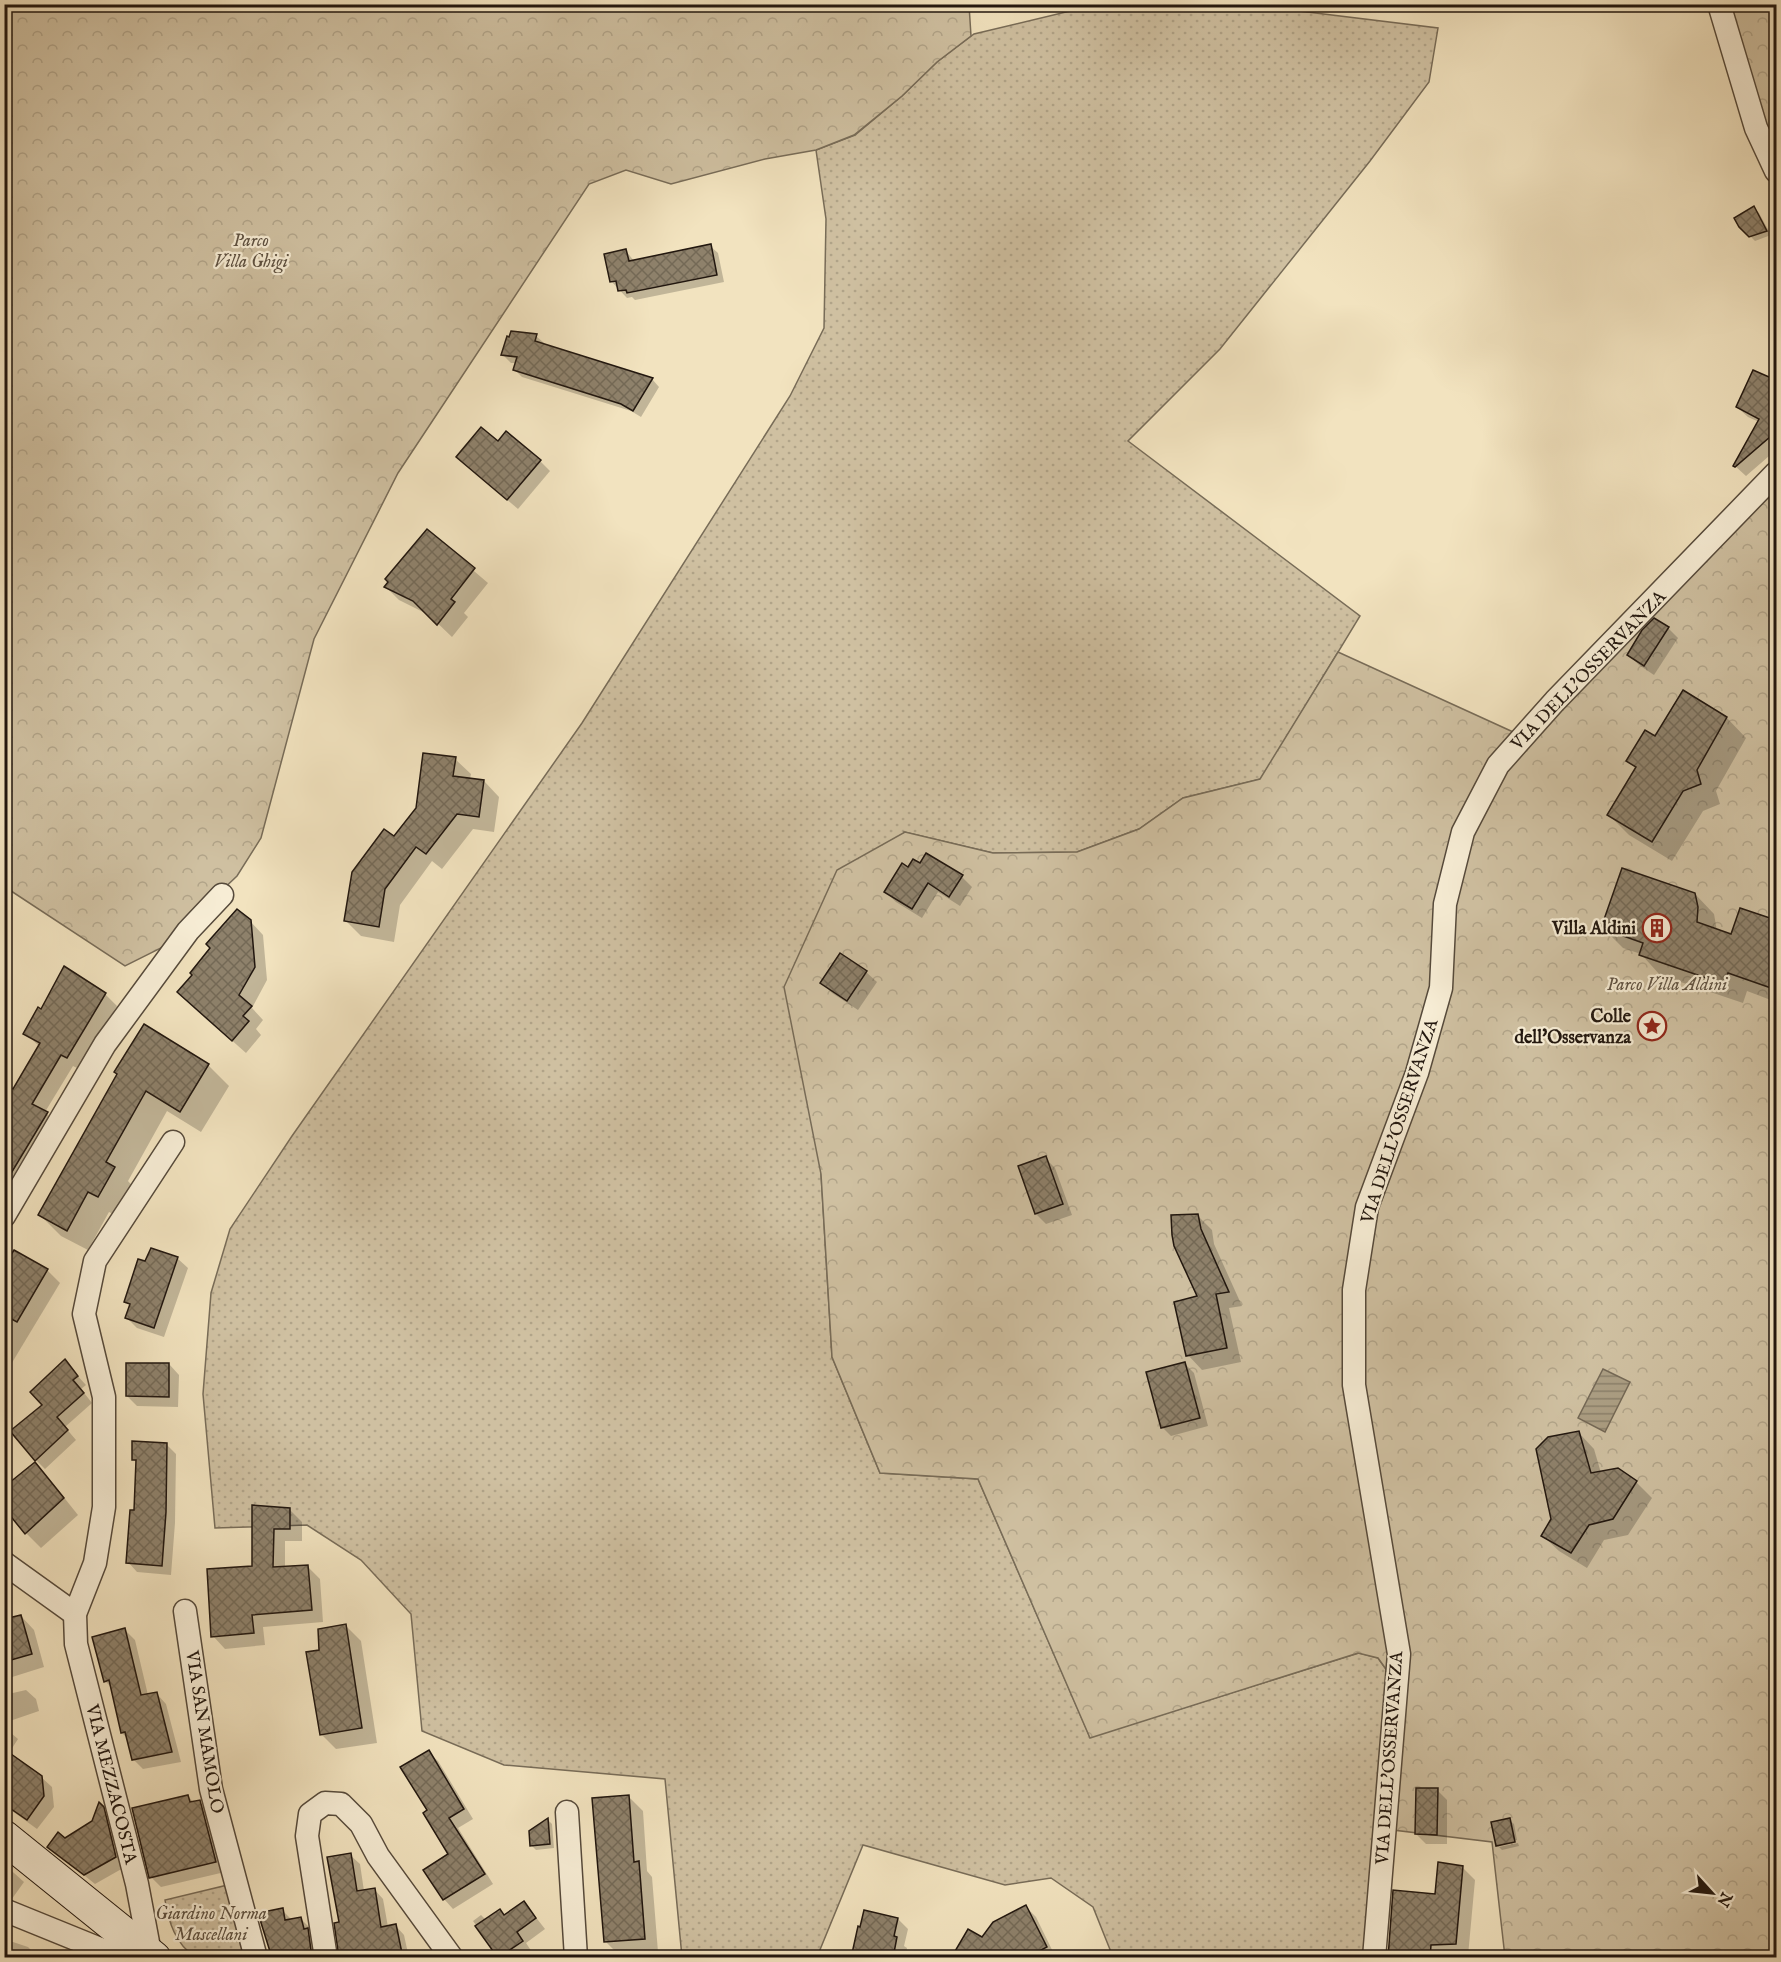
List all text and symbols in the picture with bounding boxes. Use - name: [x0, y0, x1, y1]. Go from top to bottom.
- park label: Parco Villa Ghigi: [214, 230, 290, 274]
- street label: VIA DELL'OSSERVANZA: [1506, 586, 1672, 757]
- building icon: Villa Aldini: [1641, 912, 1673, 944]
- place label: Villa Aldini: [1551, 918, 1636, 941]
- park label: Parco Villa Aldini: [1607, 974, 1729, 997]
- place label: Colle dell'Osservanza: [1515, 1006, 1632, 1050]
- place icon: Colle dell'Osservanza: [1636, 1010, 1668, 1042]
- street label: VIA DELL'OSSERVANZA: [1356, 1015, 1445, 1228]
- street label: VIA SAN MAMOLO: [179, 1648, 228, 1815]
- street label: VIA DELL'OSSERVANZA: [1371, 1650, 1409, 1867]
- street label: VIA MEZZACOSTA: [79, 1701, 142, 1868]
- north arrow: [1682, 1863, 1742, 1923]
- text: N: [1711, 1887, 1736, 1910]
- park label: Giardino Norma Mascellani: [155, 1903, 267, 1947]

